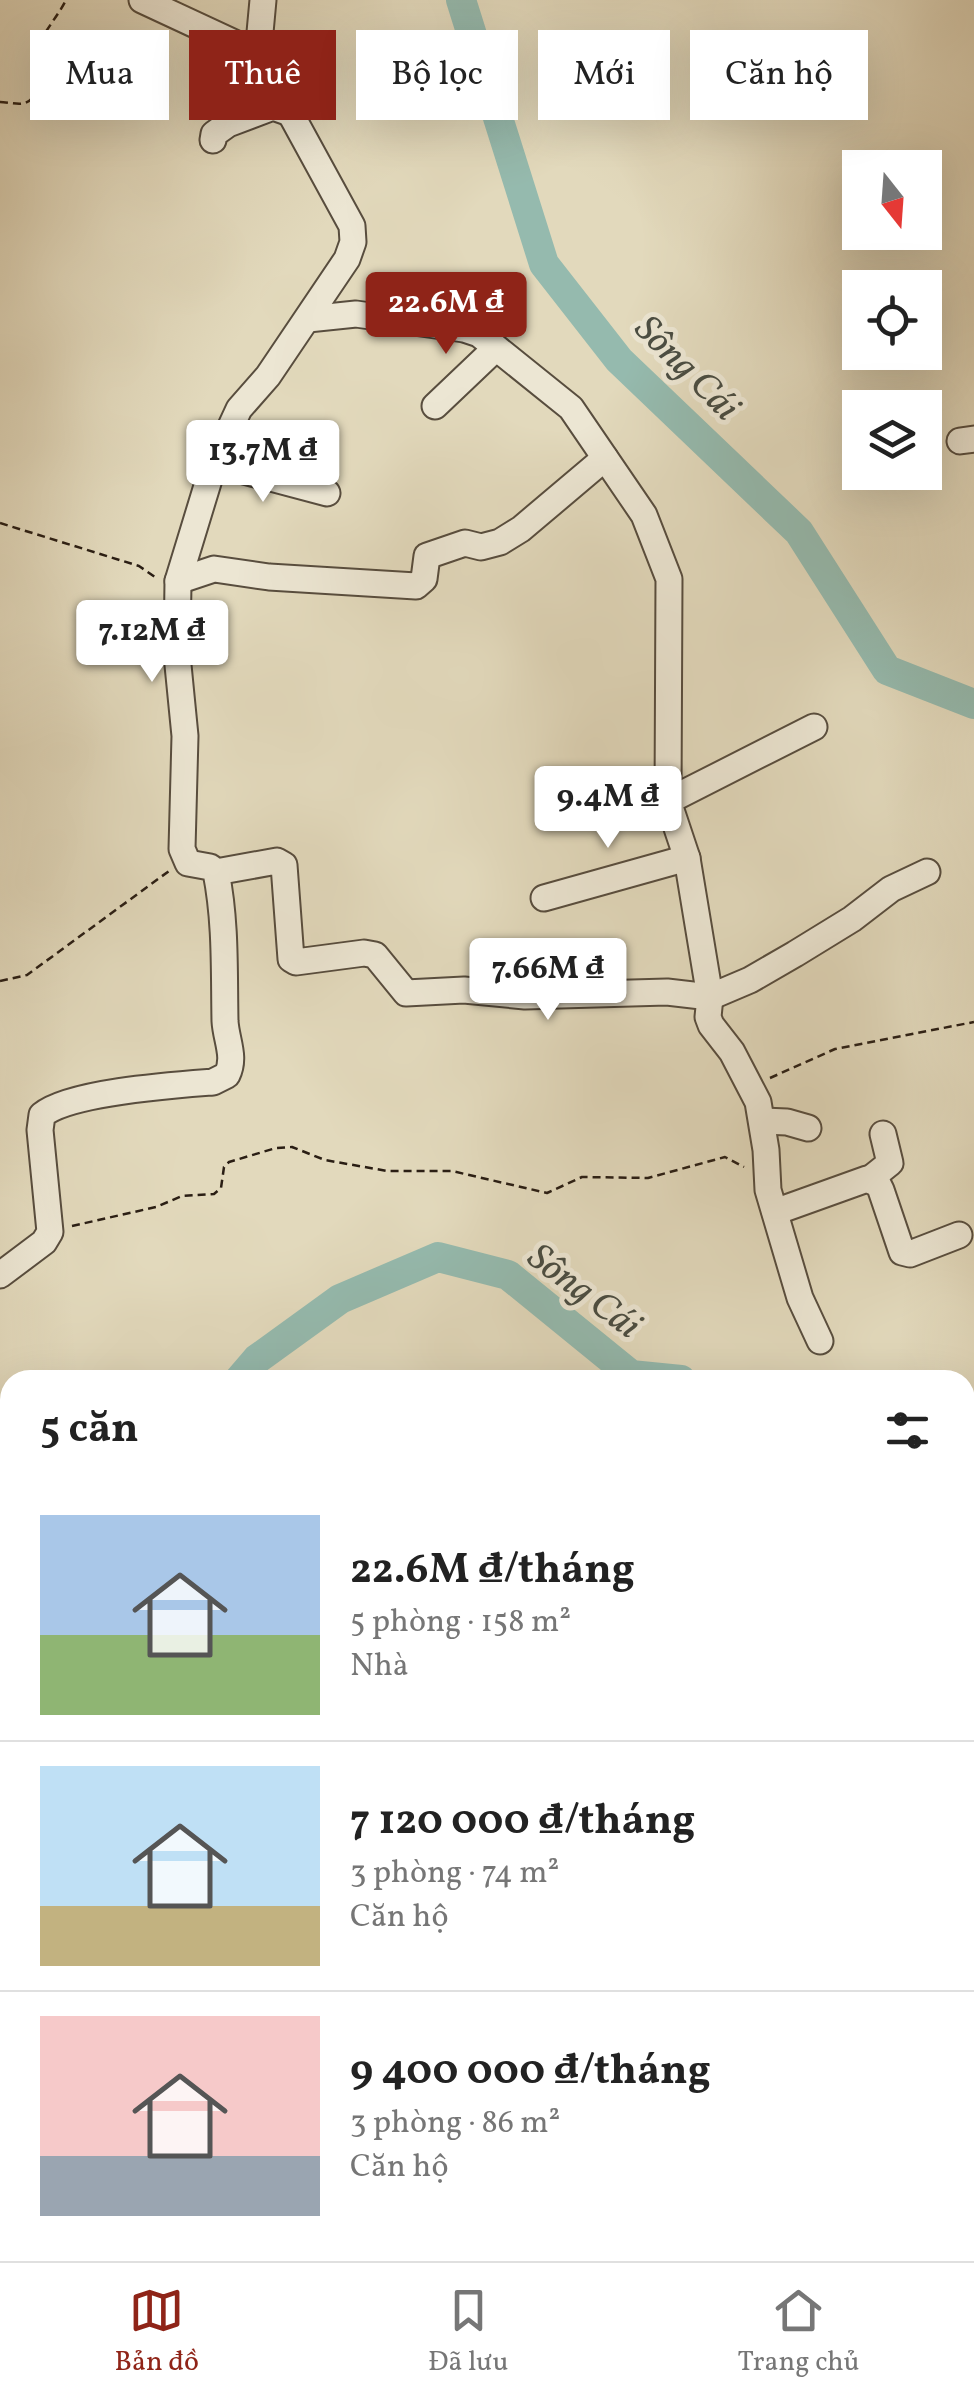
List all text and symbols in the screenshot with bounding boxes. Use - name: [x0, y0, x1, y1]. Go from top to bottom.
- chip: Mua: [30, 30, 169, 120]
- chip: Thuê: [189, 30, 336, 120]
- chip: Bộ lọc: [356, 30, 518, 120]
- chip: Mới: [538, 30, 670, 120]
- chip: Căn hộ: [690, 30, 868, 120]
- north arrow: [842, 150, 942, 250]
- map controls: [842, 150, 942, 490]
- button: locate: [842, 270, 942, 370]
- pin: 22.6M ₫: [354, 272, 538, 357]
- text: 22.6M ₫: [388, 282, 504, 326]
- water label: Sông Cái: [621, 305, 751, 434]
- button: layers: [842, 390, 942, 490]
- pin: 13.7M ₫: [171, 420, 355, 505]
- text: 13.7M ₫: [208, 430, 318, 474]
- pin: 7.12M ₫: [60, 600, 244, 685]
- text: 7.12M ₫: [98, 610, 206, 654]
- pin: 9.4M ₫: [527, 766, 689, 851]
- text: 9.4M ₫: [557, 776, 659, 820]
- pin: 7.66M ₫: [456, 938, 640, 1023]
- text: 7.66M ₫: [491, 948, 605, 992]
- water label: Sông Cái: [515, 1233, 651, 1353]
- text: 5 căn: [40, 1401, 139, 1460]
- icon: filters: [880, 1403, 935, 1458]
- text: 22.6M ₫/tháng: [350, 1542, 635, 1601]
- icon: home: [120, 1555, 240, 1675]
- text: 5 phòng · 158 m²: [350, 1601, 571, 1645]
- text: Nhà: [350, 1645, 409, 1689]
- text: 7 120 000 ₫/tháng: [350, 1793, 695, 1852]
- icon: home: [120, 1806, 240, 1926]
- text: 3 phòng · 74 m²: [350, 1852, 559, 1896]
- text: Căn hộ: [350, 1896, 448, 1940]
- text: 9 400 000 ₫/tháng: [350, 2043, 711, 2102]
- icon: home: [120, 2056, 240, 2176]
- text: 3 phòng · 86 m²: [350, 2102, 560, 2146]
- text: Căn hộ: [350, 2146, 448, 2190]
- tab: Bản đồ: [115, 2283, 199, 2382]
- tab: Đã lưu: [428, 2283, 509, 2382]
- tab: Trang chủ: [738, 2283, 859, 2382]

